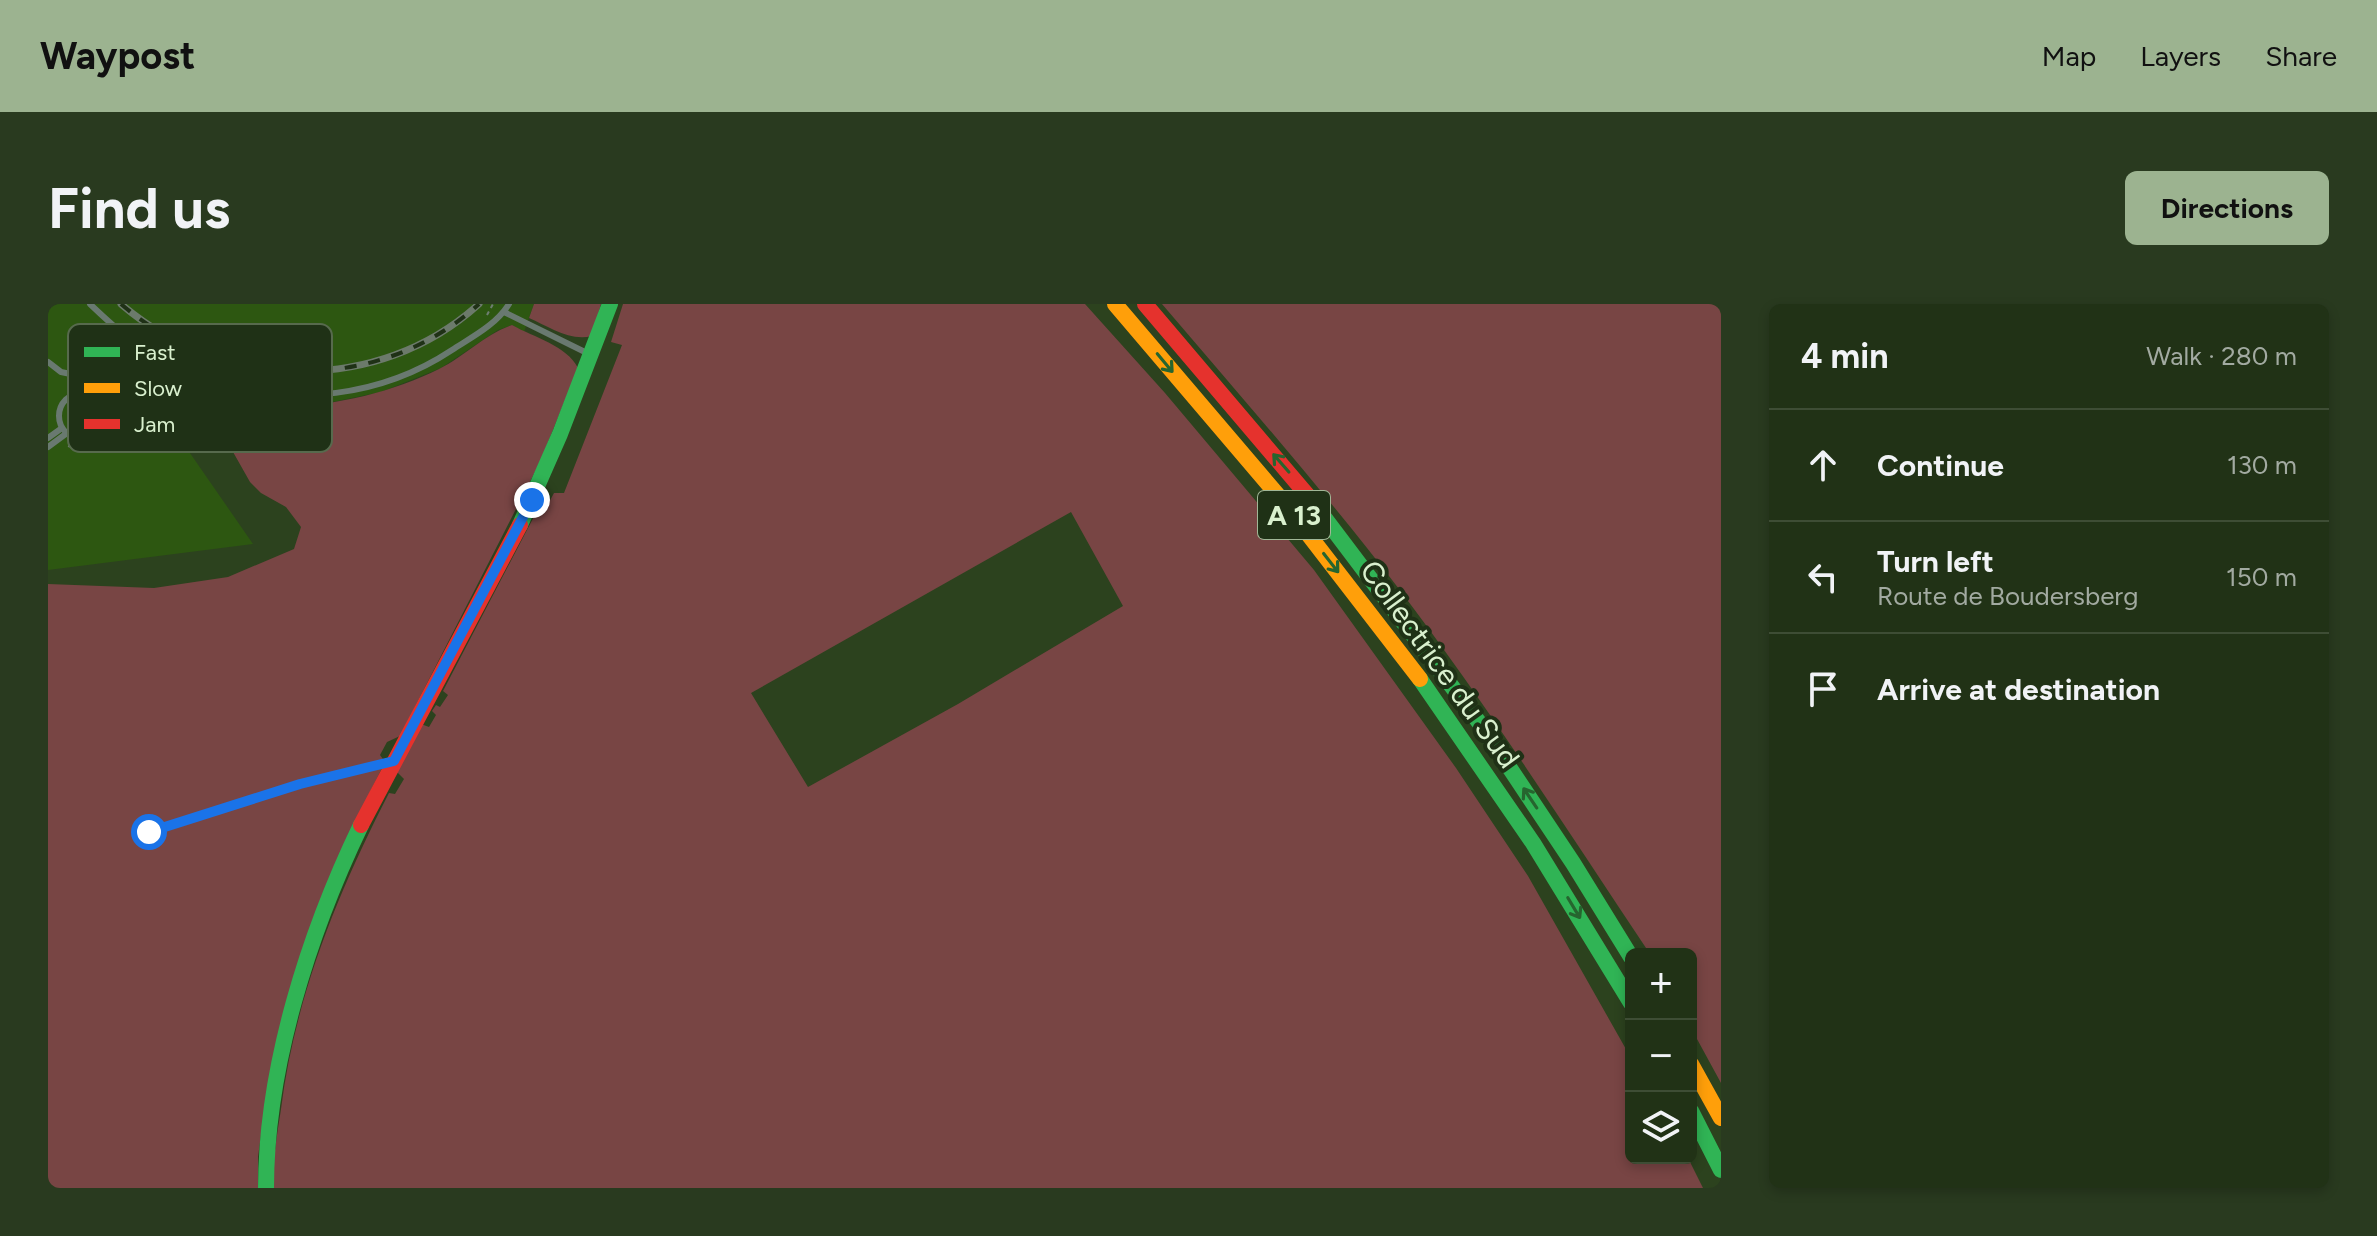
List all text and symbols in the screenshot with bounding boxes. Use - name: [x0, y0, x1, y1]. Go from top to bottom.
- text: Waypost: [40, 33, 195, 79]
- text: Map: [2042, 39, 2096, 73]
- text: Layers: [2140, 39, 2221, 73]
- text: Share: [2265, 39, 2337, 73]
- button: Directions: [2125, 171, 2329, 245]
- text: Find us: [48, 175, 230, 242]
- legend: [68, 324, 332, 452]
- text: 4 min: [1801, 336, 1888, 377]
- text: Fast: [134, 339, 176, 366]
- text: Walk · 280 m: [2146, 340, 2297, 372]
- one-way arrow: [1156, 352, 1174, 373]
- text: Slow: [134, 375, 183, 402]
- text: Jam: [134, 411, 175, 438]
- icon: ahead: [1801, 443, 1845, 487]
- text: Continue: [1877, 447, 2004, 484]
- text: 130 m: [2227, 449, 2297, 481]
- one-way arrow: [1272, 453, 1290, 474]
- route end: [514, 482, 550, 518]
- road number: A 13: [1258, 491, 1330, 539]
- text: Turn left: [1877, 543, 1994, 580]
- one-way arrow: [1323, 552, 1340, 573]
- street label: Collectrice du Sud: [1352, 553, 1528, 775]
- icon: left: [1801, 555, 1845, 599]
- text: 150 m: [2226, 561, 2297, 593]
- text: Route de Boudersberg: [1877, 580, 2138, 612]
- icon: arrive: [1801, 667, 1845, 711]
- text: Arrive at destination: [1877, 671, 2160, 708]
- one-way arrow: [1522, 788, 1538, 810]
- route start: [131, 814, 167, 850]
- one-way arrow: [1566, 896, 1582, 919]
- map controls: [1625, 948, 1697, 1164]
- button: +: [1625, 948, 1697, 1020]
- button: −: [1625, 1020, 1697, 1092]
- button: layers: [1625, 1092, 1697, 1164]

